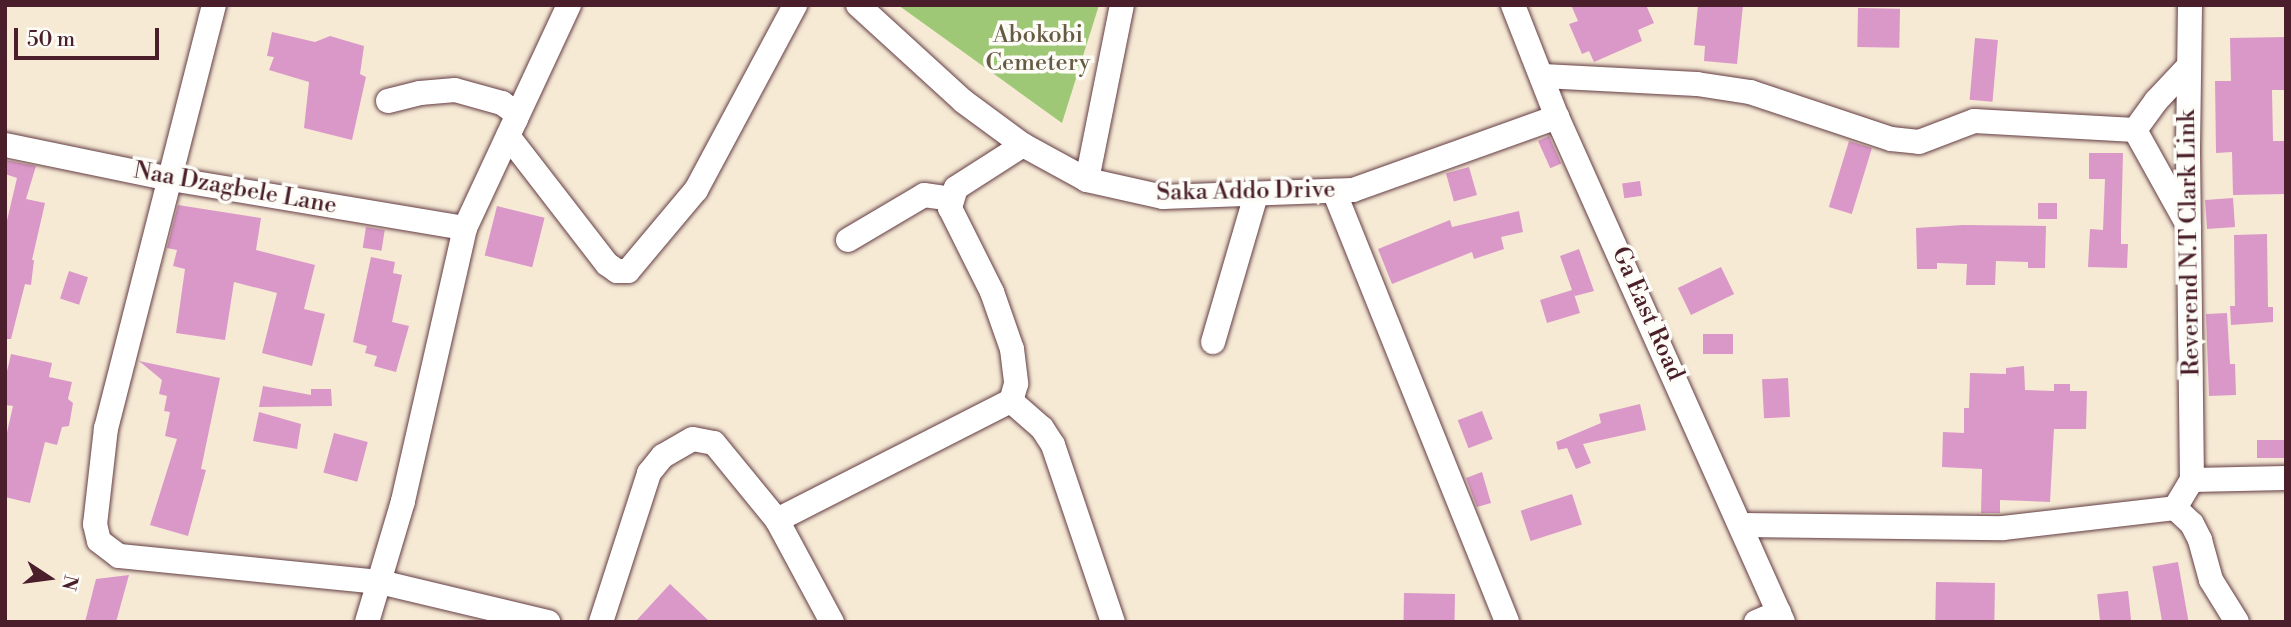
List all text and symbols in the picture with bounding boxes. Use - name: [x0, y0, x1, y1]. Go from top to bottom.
- scale bar: [18, 14, 163, 58]
- park label: Abokobi Cemetery: [985, 22, 1091, 78]
- text: 50 m: [27, 27, 75, 53]
- street label: Reverend N.T Clark Link: [2173, 109, 2207, 377]
- street label: Naa Dzagbele Lane: [131, 157, 339, 221]
- street label: Saka Addo Drive: [1156, 176, 1336, 208]
- street label: Ga East Road: [1605, 243, 1689, 385]
- north arrow: [14, 543, 84, 613]
- text: N: [56, 573, 83, 593]

